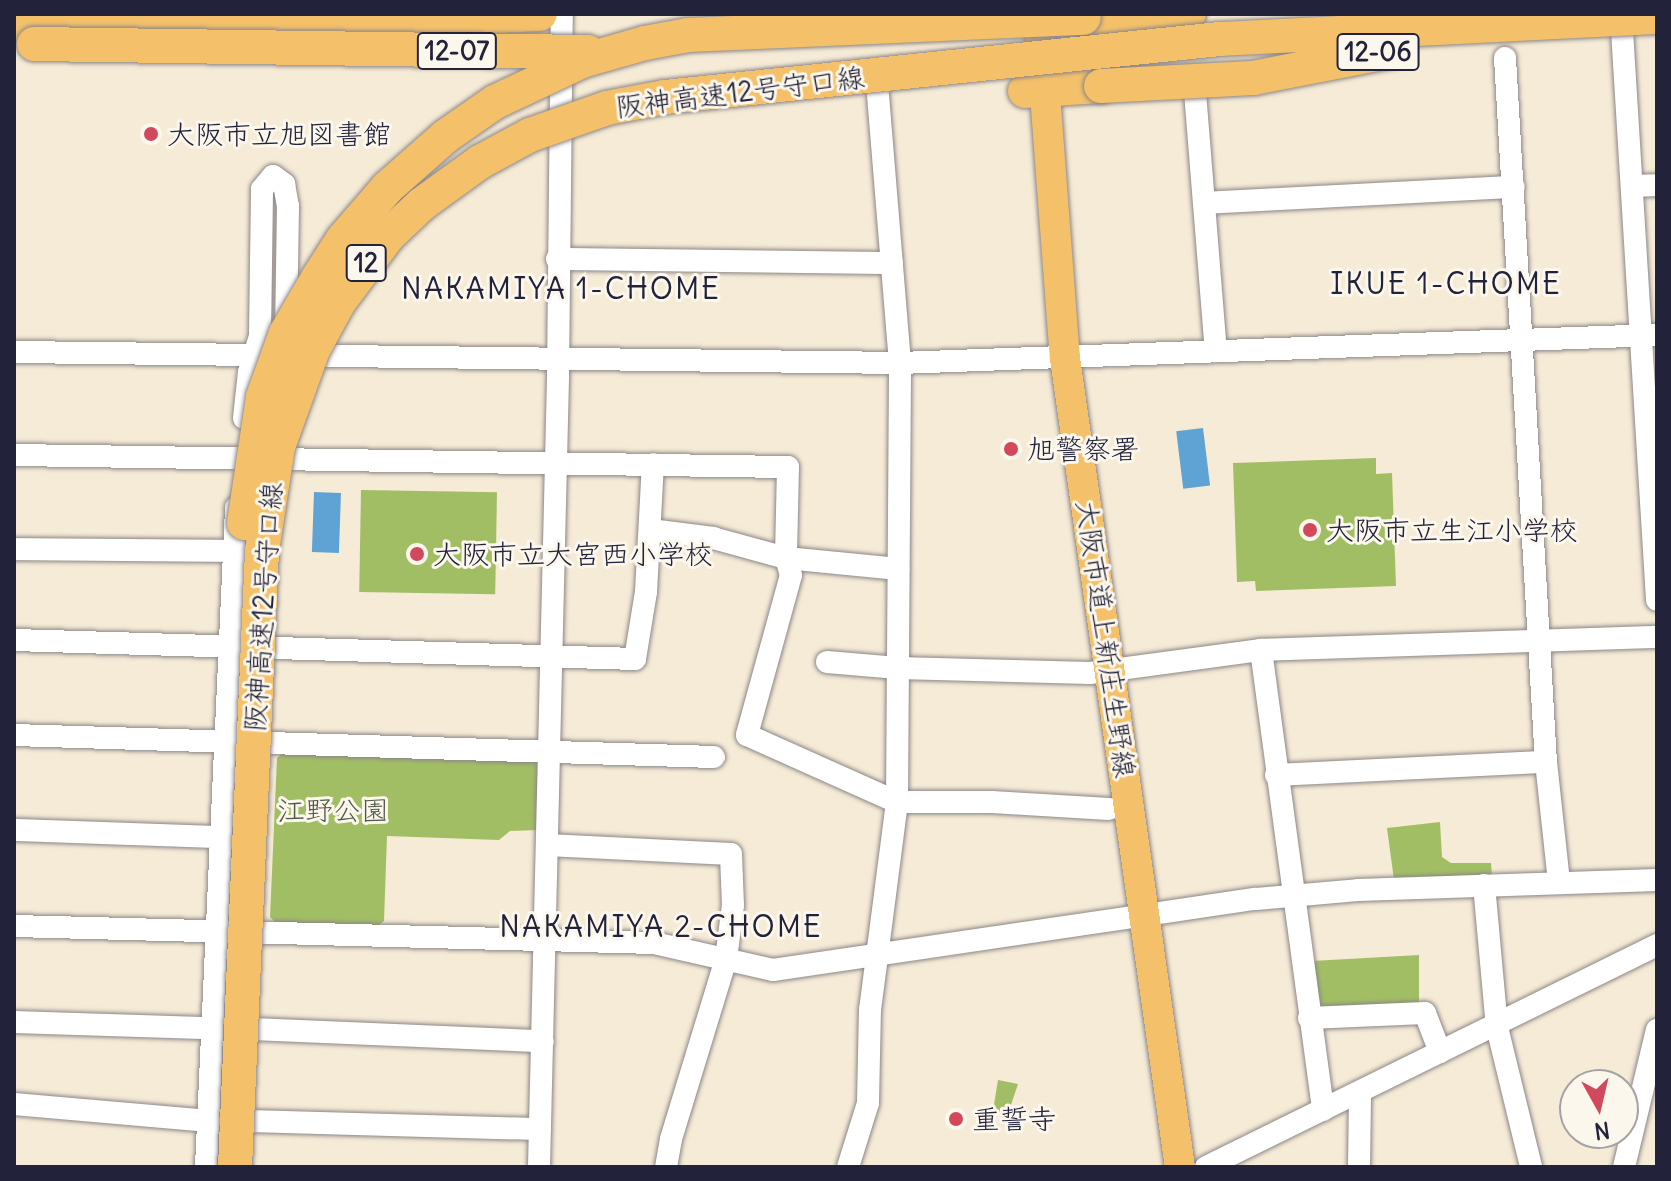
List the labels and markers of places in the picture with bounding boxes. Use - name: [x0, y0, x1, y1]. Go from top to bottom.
- place label: 大阪市立旭図書館: [167, 117, 391, 151]
- marker: 大阪市立旭図書館: [142, 125, 160, 143]
- place label: 旭警察署: [1027, 432, 1139, 466]
- marker: 旭警察署: [1002, 440, 1020, 458]
- place label: 大阪市立生江小学校: [1326, 513, 1578, 547]
- marker: 大阪市立生江小学校: [1301, 521, 1319, 539]
- place label: 大阪市立大宮西小学校: [433, 537, 713, 571]
- marker: 大阪市立大宮西小学校: [408, 545, 426, 563]
- place label: 重誓寺: [972, 1102, 1056, 1136]
- marker: 重誓寺: [947, 1110, 965, 1128]

